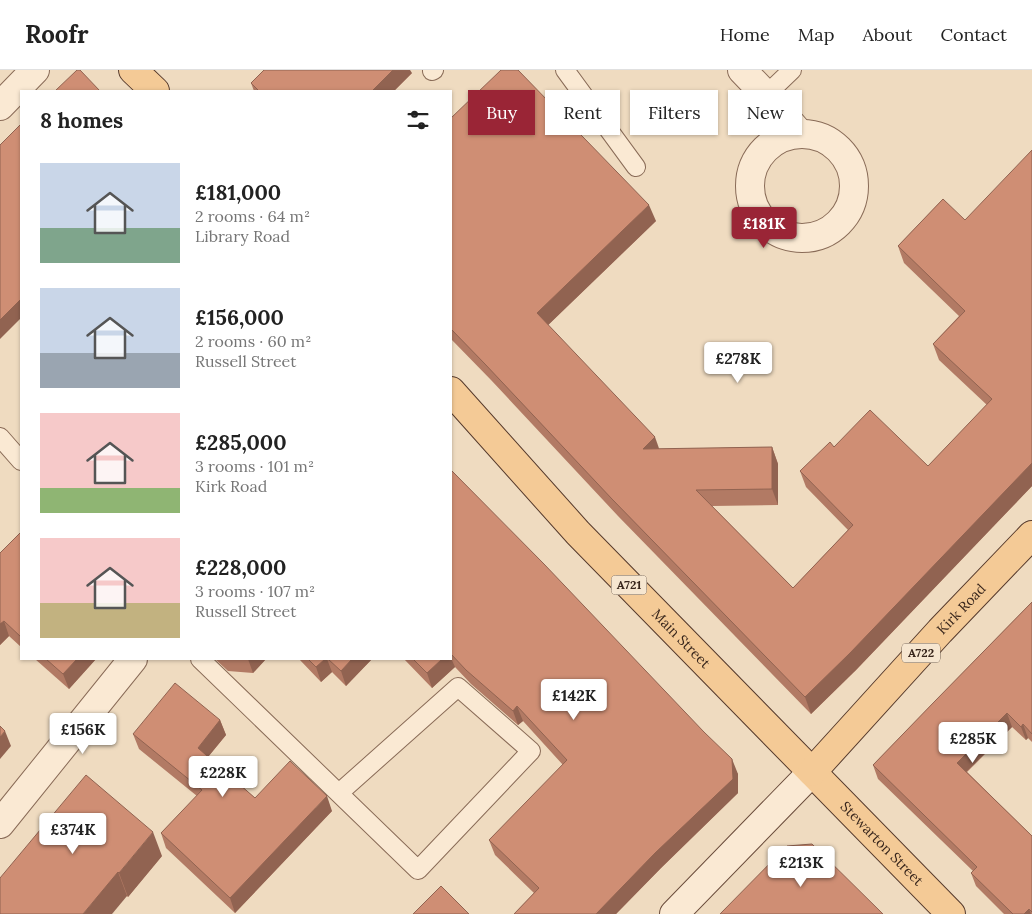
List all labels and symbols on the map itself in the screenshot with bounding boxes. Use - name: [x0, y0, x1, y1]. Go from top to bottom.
- pin: £181K: [729, 206, 799, 249]
- pin: £278K: [703, 342, 773, 384]
- road number: A721: [612, 576, 646, 594]
- street label: Kirk Road: [933, 580, 990, 638]
- street label: Main Street: [648, 605, 715, 672]
- road number: A722: [902, 644, 940, 662]
- pin: £142K: [539, 678, 609, 721]
- pin: £156K: [48, 712, 118, 755]
- pin: £285K: [938, 722, 1008, 764]
- pin: £228K: [188, 756, 258, 798]
- street label: Stewarton Street: [837, 798, 928, 890]
- pin: £374K: [38, 812, 108, 855]
- pin: £213K: [766, 846, 836, 888]

